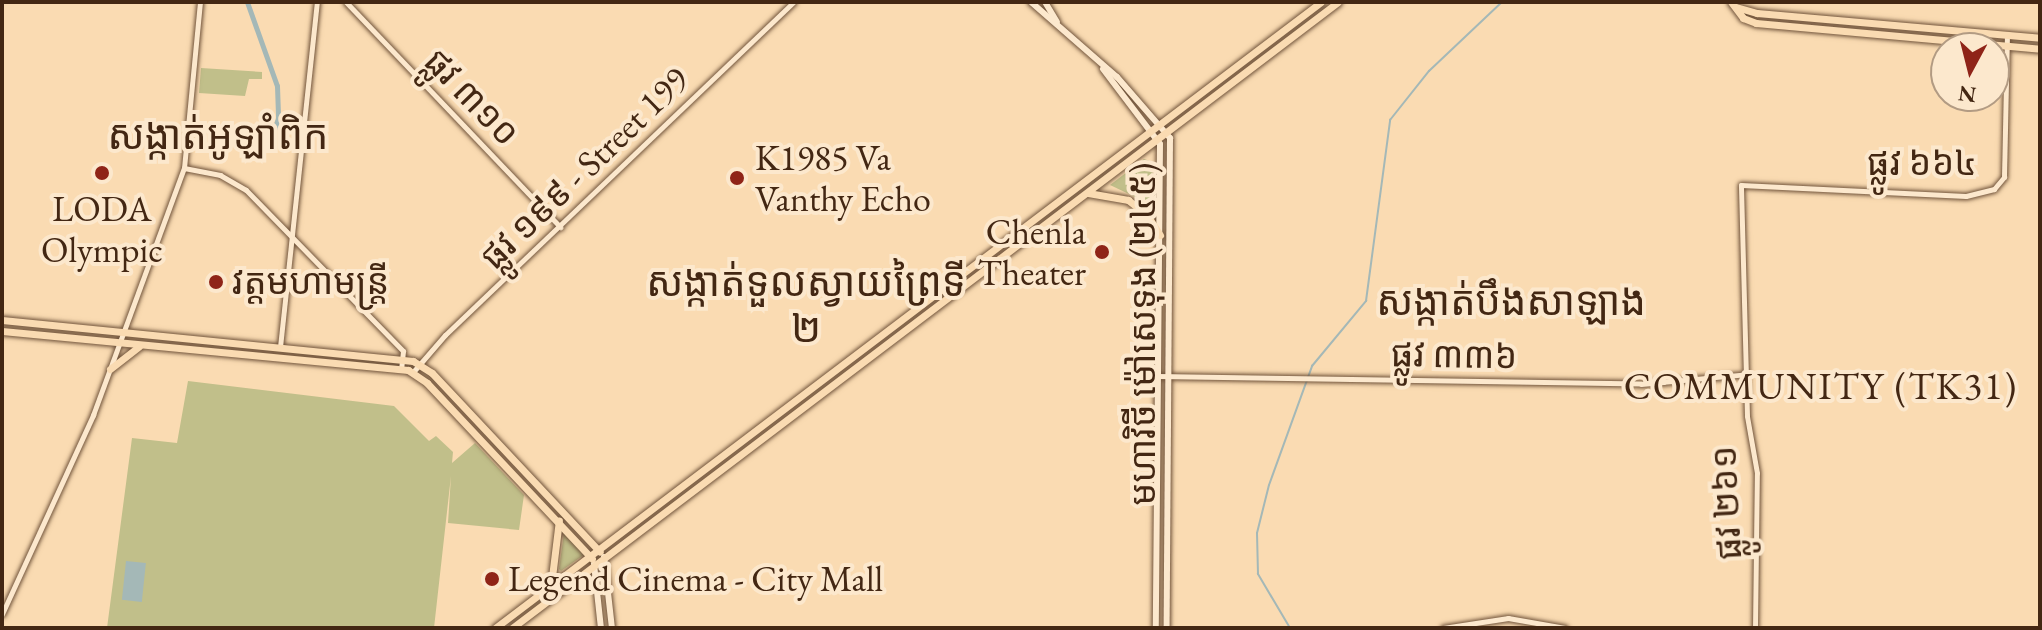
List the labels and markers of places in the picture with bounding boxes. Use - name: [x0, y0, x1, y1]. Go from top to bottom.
- place label: K1985 Va Vanthy Echo: [755, 135, 931, 220]
- marker: LODA Olympic: [93, 164, 111, 182]
- marker: K1985 Va Vanthy Echo: [726, 167, 748, 189]
- place label: LODA Olympic: [41, 186, 163, 271]
- place label: Chenla Theater: [978, 209, 1086, 294]
- marker: Chenla Theater: [1093, 243, 1111, 261]
- place label: វត្តមហាមន្រ្តី: [232, 260, 389, 304]
- marker: វត្តមហាមន្រ្តី: [207, 273, 225, 291]
- place label: Legend Cinema - City Mall: [508, 557, 883, 601]
- marker: Legend Cinema - City Mall: [483, 570, 501, 588]

